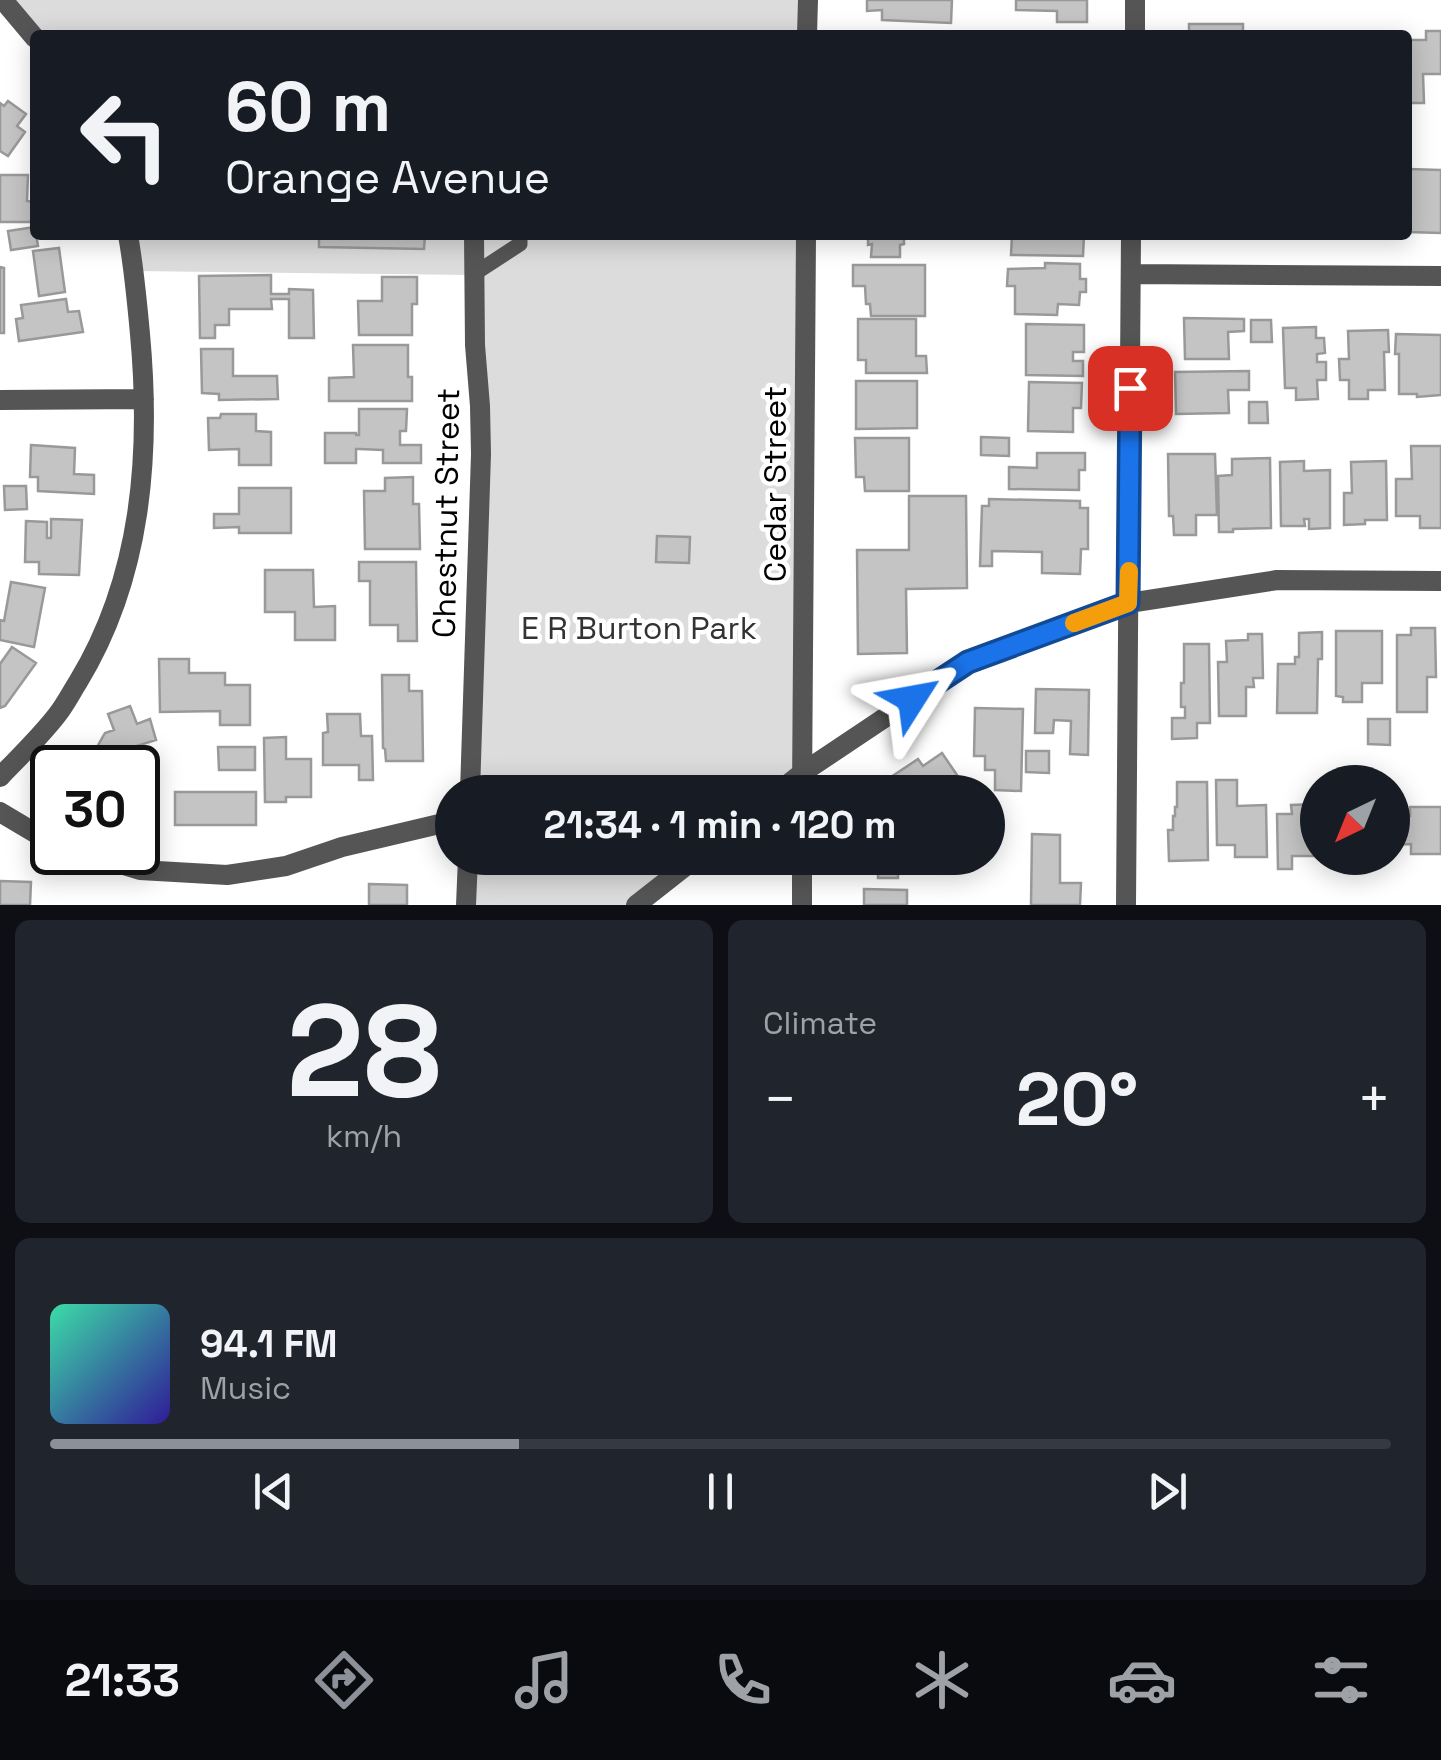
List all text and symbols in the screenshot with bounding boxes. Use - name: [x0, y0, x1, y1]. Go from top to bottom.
- text: 60 m: [225, 62, 391, 151]
- icon: left: [60, 70, 190, 200]
- text: Orange Avenue: [225, 149, 550, 206]
- pin: [1088, 346, 1173, 431]
- icon: arrive: [1103, 361, 1158, 416]
- street label: Cedar Street: [755, 386, 795, 582]
- street label: Chestnut Street: [424, 388, 468, 638]
- park label: E R Burton Park: [521, 608, 757, 648]
- position arrow: [860, 647, 964, 751]
- speed limit sign: 30: [30, 745, 160, 875]
- north arrow: [1300, 765, 1410, 875]
- map controls: [1300, 765, 1410, 875]
- text: 21:34 · 1 min · 120 m: [544, 801, 896, 849]
- text: 28: [286, 968, 442, 1134]
- text: Climate: [763, 1003, 877, 1043]
- text: 20°: [1016, 1051, 1138, 1147]
- text: −: [763, 1064, 797, 1134]
- text: +: [1357, 1064, 1391, 1134]
- text: km/h: [326, 1116, 402, 1156]
- text: 94.1 FM: [200, 1320, 338, 1368]
- text: Music: [200, 1368, 291, 1408]
- icon: previous: [246, 1464, 301, 1519]
- icon: pause: [693, 1464, 748, 1519]
- icon: next: [1140, 1464, 1195, 1519]
- icon: directions: [309, 1645, 379, 1715]
- icon: music: [509, 1645, 579, 1715]
- icon: phone: [708, 1645, 778, 1715]
- icon: climate: [907, 1645, 977, 1715]
- icon: car: [1107, 1645, 1177, 1715]
- icon: filters: [1306, 1645, 1376, 1715]
- text: 21:33: [65, 1652, 180, 1709]

